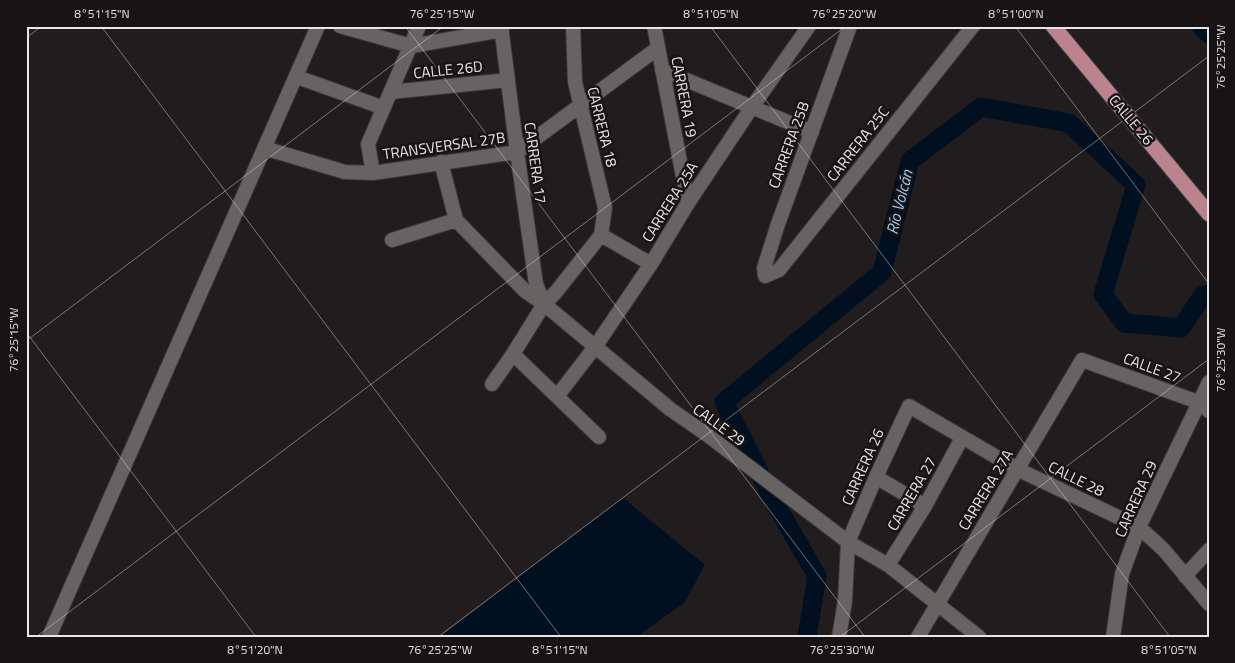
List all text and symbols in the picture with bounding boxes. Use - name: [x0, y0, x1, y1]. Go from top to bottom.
- text: 8°51'15"N: [74, 4, 130, 23]
- text: 76°25'15"W: [410, 4, 475, 23]
- text: 8°51'05"N: [683, 4, 739, 23]
- text: 76°25'20"W: [812, 4, 877, 23]
- text: 8°51'00"N: [988, 4, 1044, 23]
- text: 76°25'25"W: [1211, 24, 1230, 89]
- street label: CALLE 26D: [412, 54, 484, 85]
- street label: CARRERA 19: [665, 54, 704, 139]
- street label: CARRERA 18: [581, 84, 624, 169]
- street label: CALLE 26: [1103, 89, 1159, 150]
- street label: CARRERA 25B: [762, 98, 815, 192]
- street label: CARRERA 25C: [821, 101, 894, 186]
- street label: CARRERA 17: [518, 121, 553, 205]
- street label: TRANSVERSAL 27B: [381, 126, 507, 166]
- street label: CARRERA 25A: [636, 157, 703, 246]
- water label: Río Volcán: [879, 166, 919, 237]
- text: 76°25'15"W: [4, 307, 23, 372]
- text: 76°25'30"W: [1211, 327, 1230, 392]
- street label: CALLE 27: [1120, 346, 1184, 389]
- street label: CALLE 29: [688, 398, 750, 451]
- street label: CARRERA 26: [835, 425, 890, 509]
- street label: CARRERA 27A: [952, 445, 1019, 535]
- street label: CARRERA 27: [881, 452, 942, 535]
- street label: CALLE 28: [1044, 455, 1108, 502]
- street label: CARRERA 29: [1108, 457, 1163, 541]
- text: 8°51'20"N: [227, 640, 283, 659]
- text: 76°25'25"W: [408, 640, 473, 659]
- text: 8°51'15"N: [532, 640, 588, 659]
- text: 76°25'30"W: [810, 640, 875, 659]
- text: 8°51'05"N: [1141, 640, 1197, 659]

